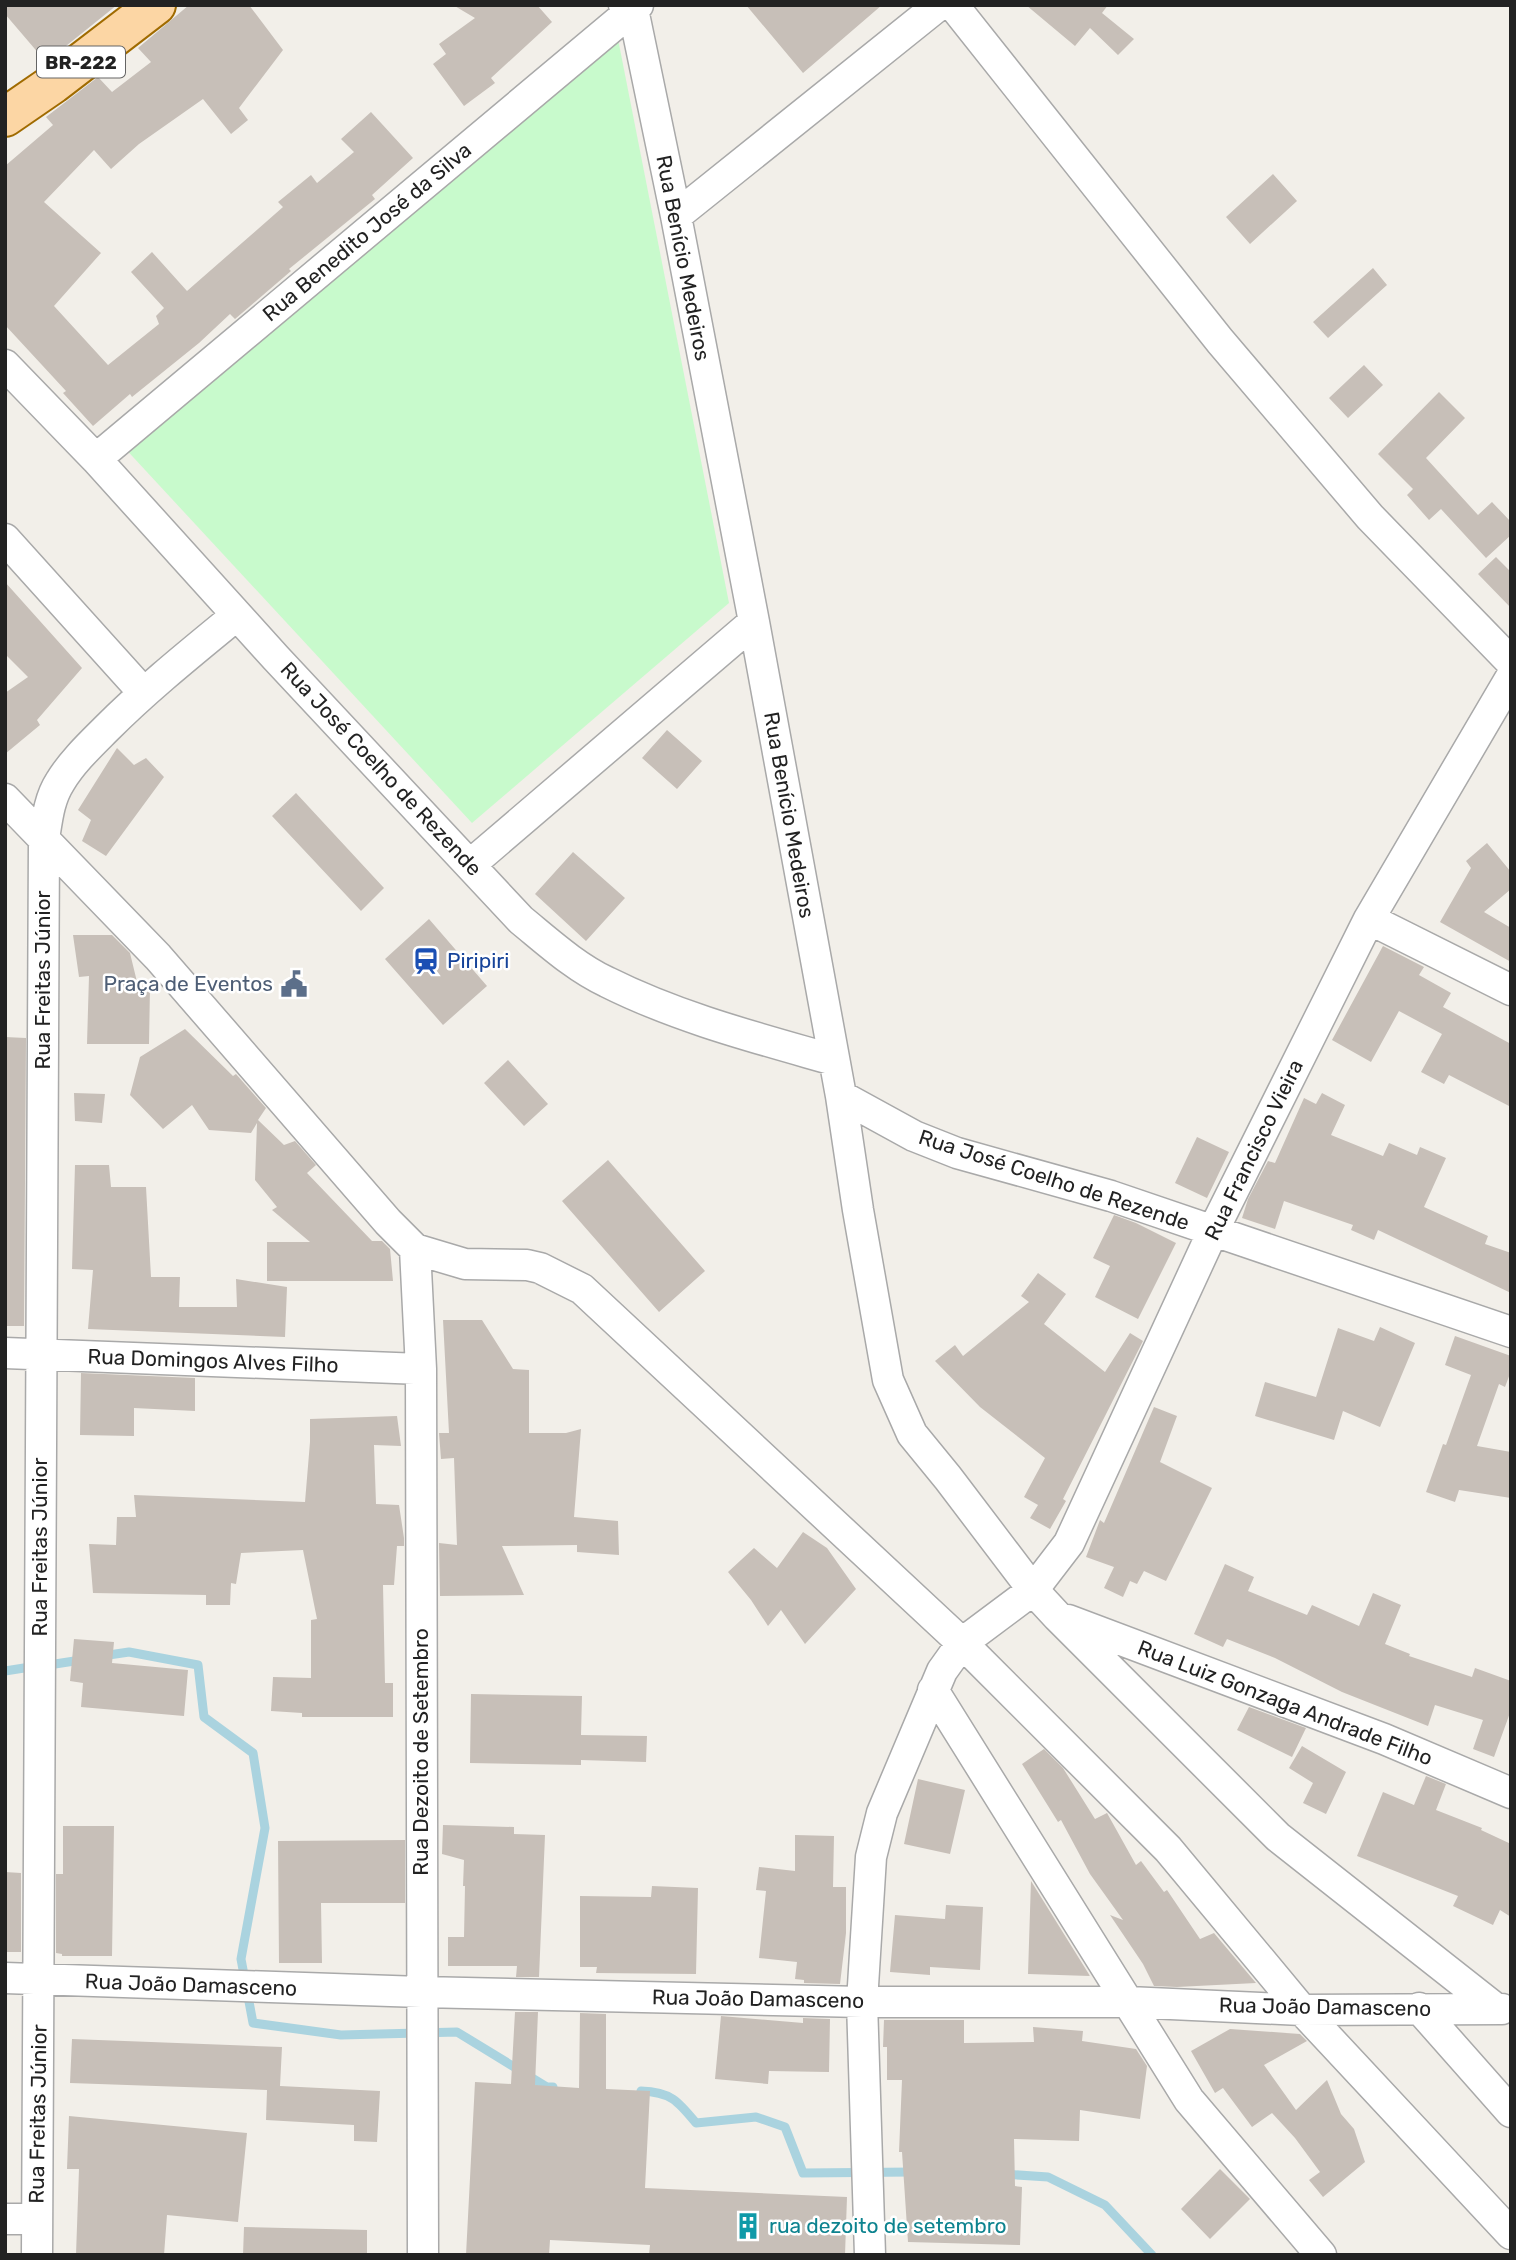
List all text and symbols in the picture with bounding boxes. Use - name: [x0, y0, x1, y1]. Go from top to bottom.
- road number: BR-222: [37, 46, 125, 78]
- street label: Rua Benedito José da Silva: [257, 137, 476, 326]
- street label: Rua Benício Medeiros: [651, 153, 716, 363]
- street label: Rua José Coelho de Rezende: [276, 657, 487, 881]
- street label: Rua Benício Medeiros: [759, 710, 820, 920]
- street label: Rua Freitas Júnior: [30, 890, 55, 1070]
- station icon: Piripiri: [411, 946, 441, 976]
- place label: Piripiri: [447, 948, 509, 973]
- public building icon: Praça de Eventos: [279, 969, 309, 999]
- place label: Praça de Eventos: [103, 971, 273, 996]
- street label: Rua Francisco Vieira: [1199, 1055, 1308, 1244]
- street label: Rua José Coelho de Rezende: [916, 1124, 1193, 1235]
- street label: Rua Domingos Alves Filho: [87, 1344, 339, 1377]
- street label: Rua Freitas Júnior: [27, 1457, 52, 1637]
- street label: Rua Dezoito de Setembro: [408, 1628, 433, 1876]
- street label: Rua Luiz Gonzaga Andrade Filho: [1134, 1635, 1436, 1770]
- street label: Rua João Damasceno: [84, 1968, 298, 2001]
- street label: Rua João Damasceno: [652, 1984, 864, 2013]
- street label: Rua João Damasceno: [1219, 1992, 1431, 2021]
- street label: Rua Freitas Júnior: [23, 2024, 52, 2204]
- building icon: rua dezoito de setembro: [733, 2211, 763, 2241]
- place label: rua dezoito de setembro: [769, 2213, 1006, 2238]

